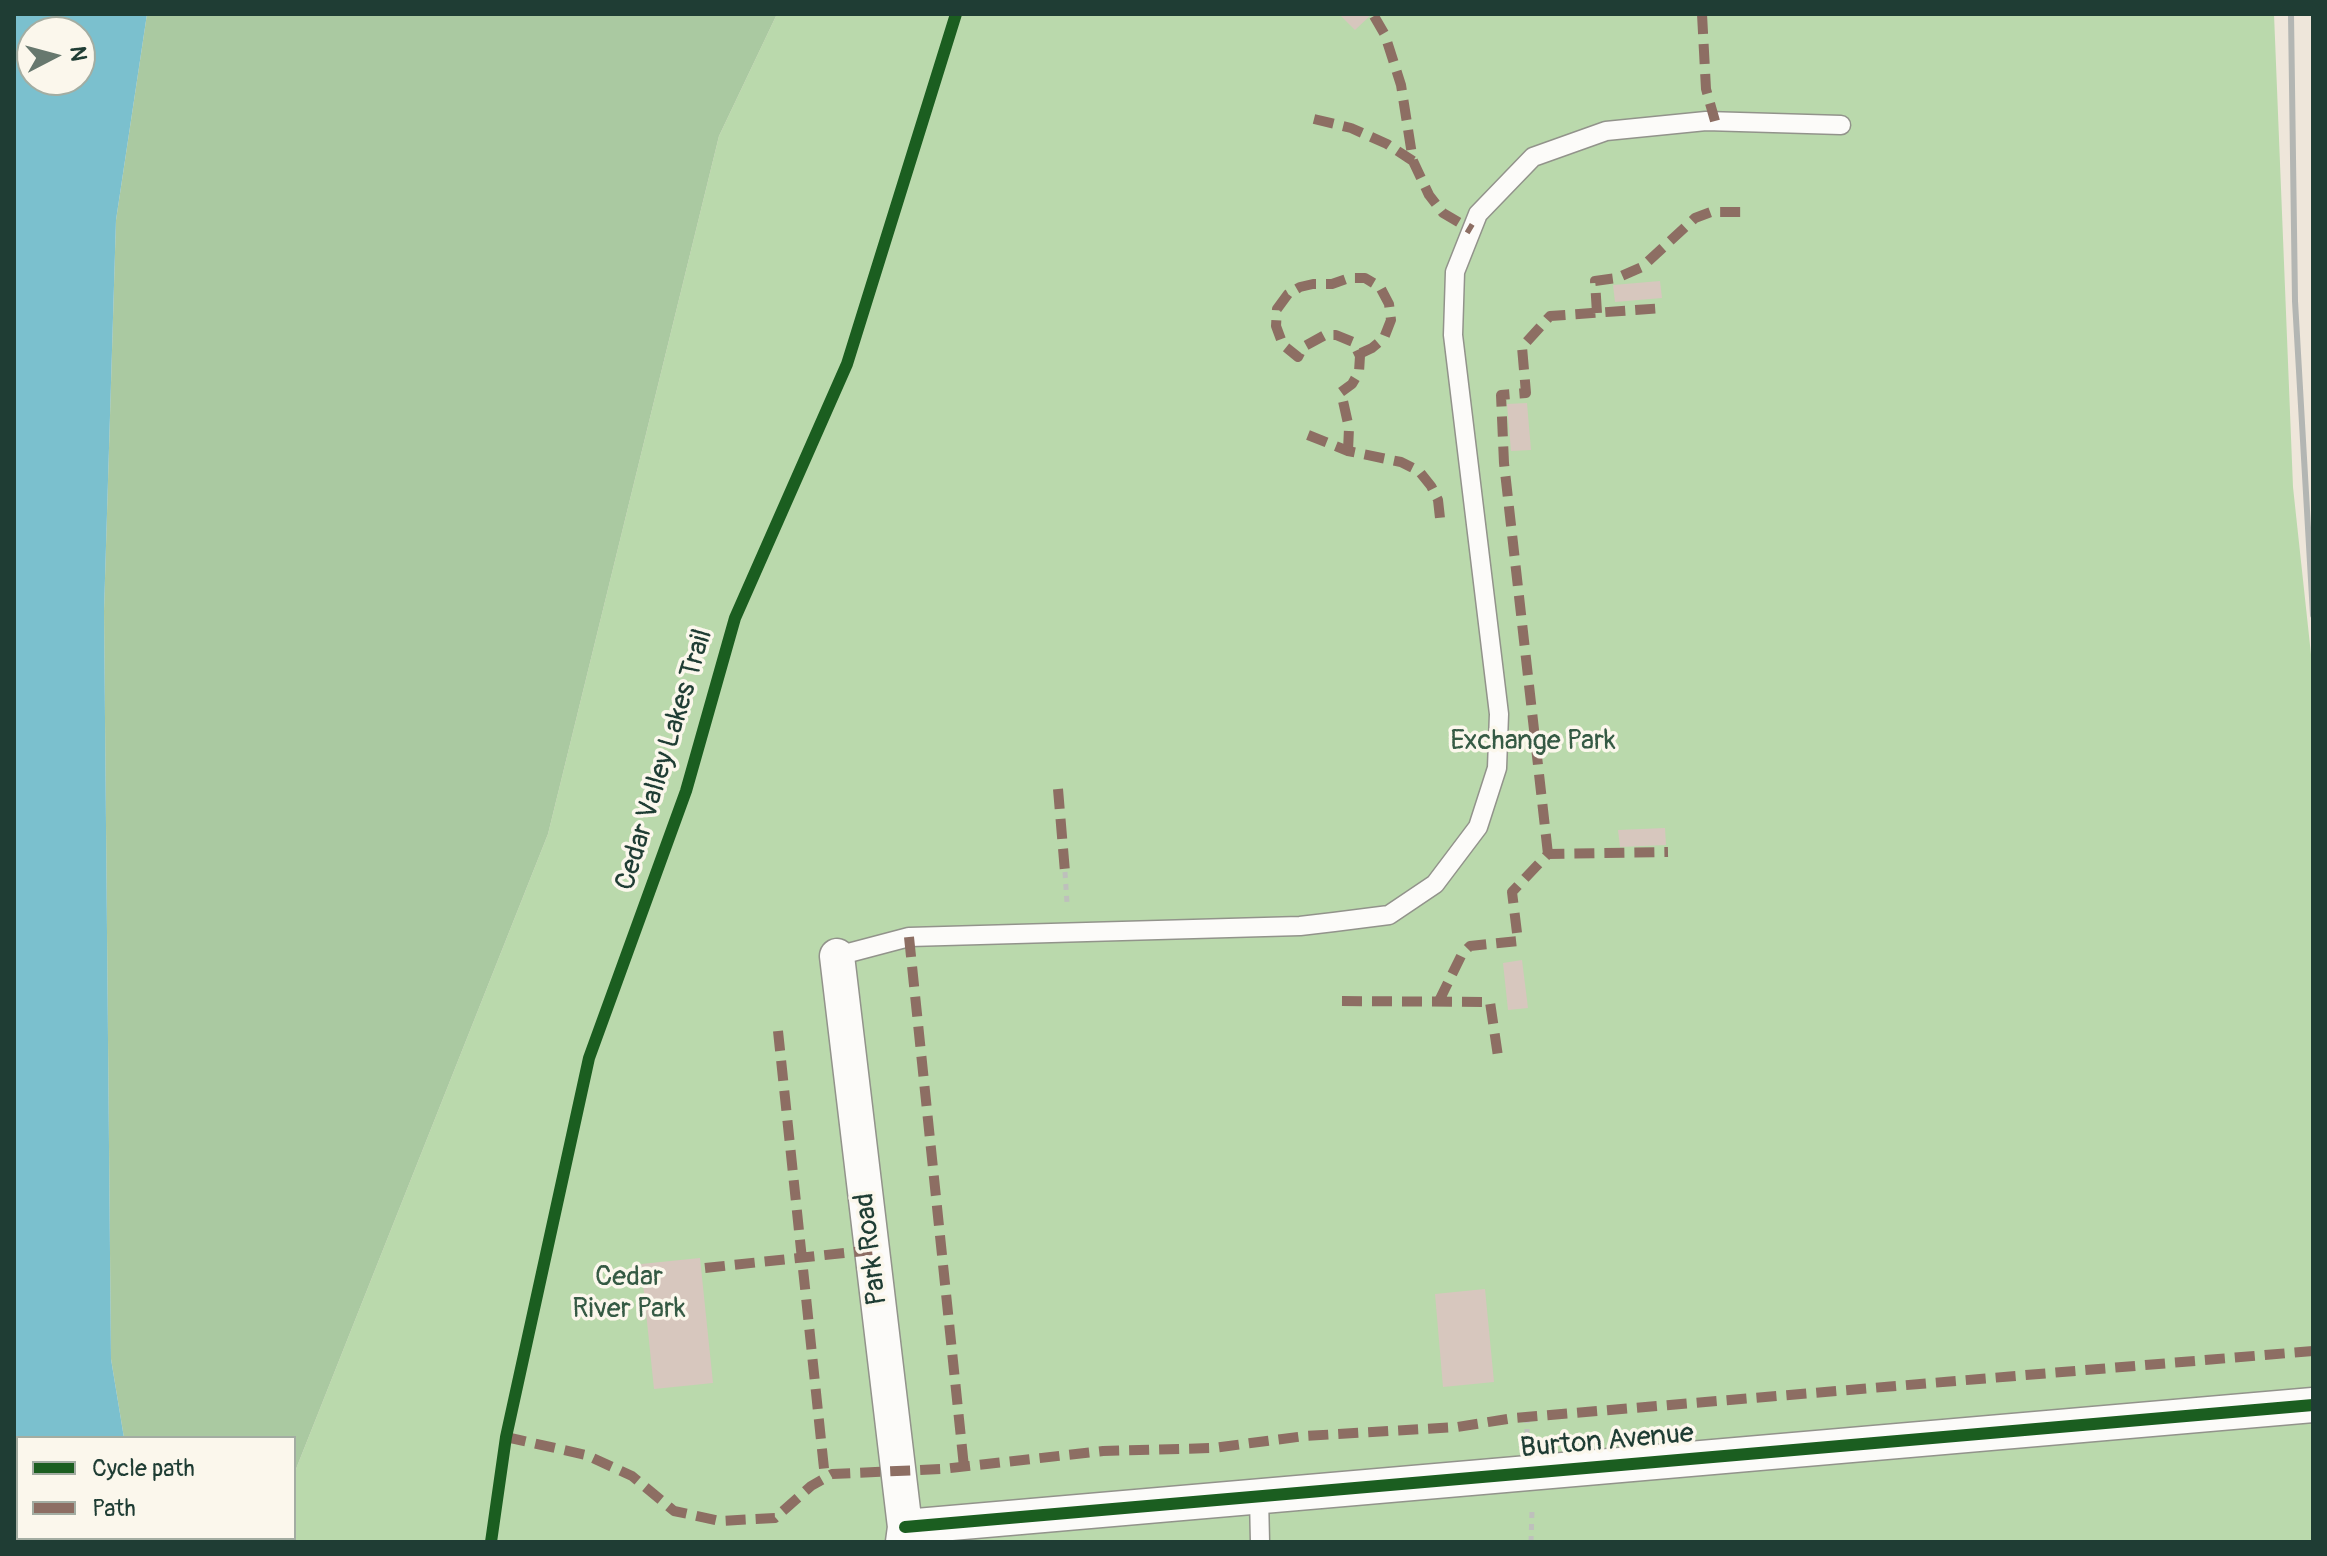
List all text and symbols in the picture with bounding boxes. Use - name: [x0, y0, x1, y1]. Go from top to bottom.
- north arrow: [16, 16, 96, 96]
- text: N: [63, 45, 93, 63]
- street label: Cedar Valley Lakes Trail: [609, 625, 721, 895]
- park label: Exchange Park: [1450, 725, 1616, 759]
- street label: Park Road: [848, 1191, 896, 1307]
- park label: Cedar River Park: [572, 1261, 686, 1327]
- street label: Burton Avenue: [1519, 1418, 1695, 1466]
- legend: [16, 1436, 296, 1540]
- text: Cycle path: [92, 1454, 195, 1483]
- text: Path: [92, 1494, 136, 1523]

